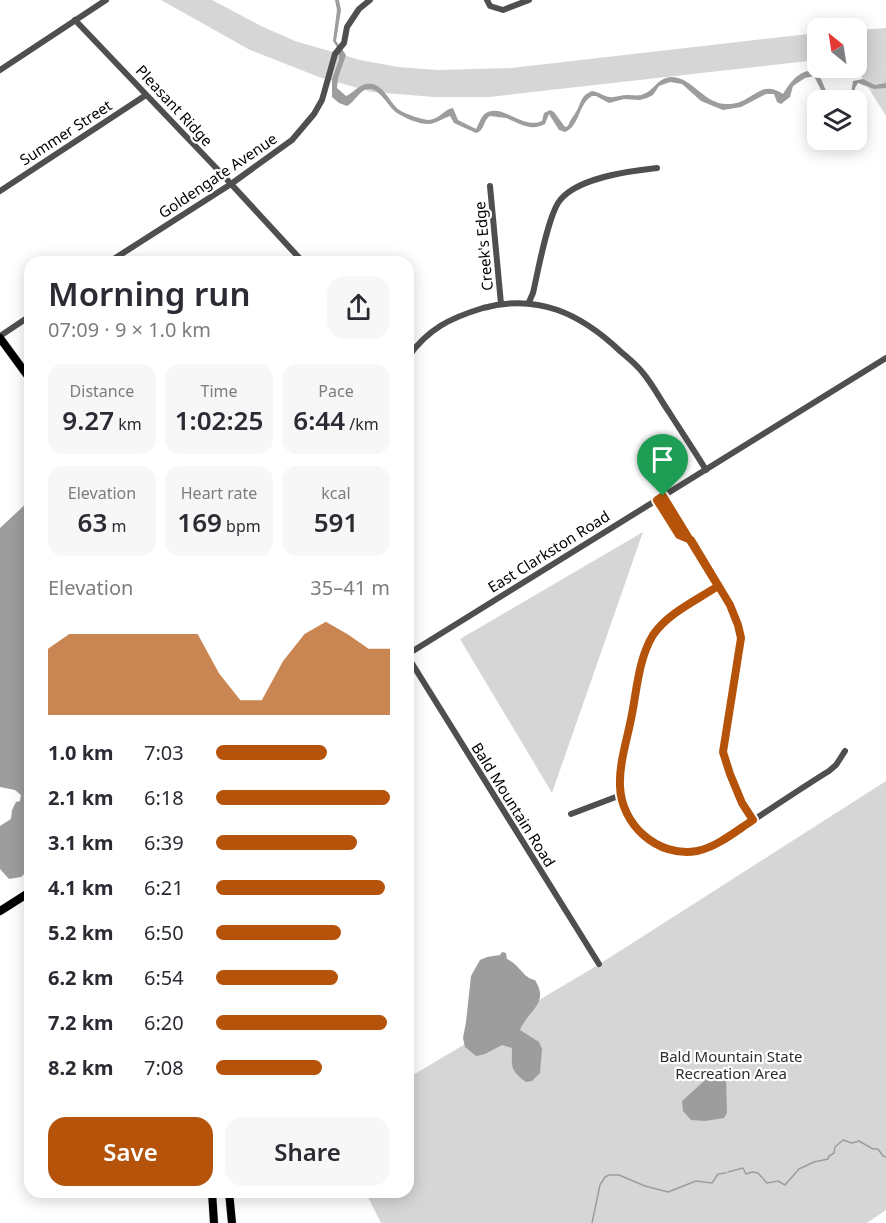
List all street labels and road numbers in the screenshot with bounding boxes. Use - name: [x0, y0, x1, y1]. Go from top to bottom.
- street label: Pleasant Ridge: [132, 60, 218, 150]
- street label: Summer Street: [16, 95, 116, 169]
- street label: Goldengate Avenue: [154, 128, 281, 222]
- street label: Creek's Edge: [469, 201, 497, 292]
- street label: East Clarkston Road: [484, 506, 613, 597]
- street label: Bald Mountain Road: [467, 738, 560, 871]

